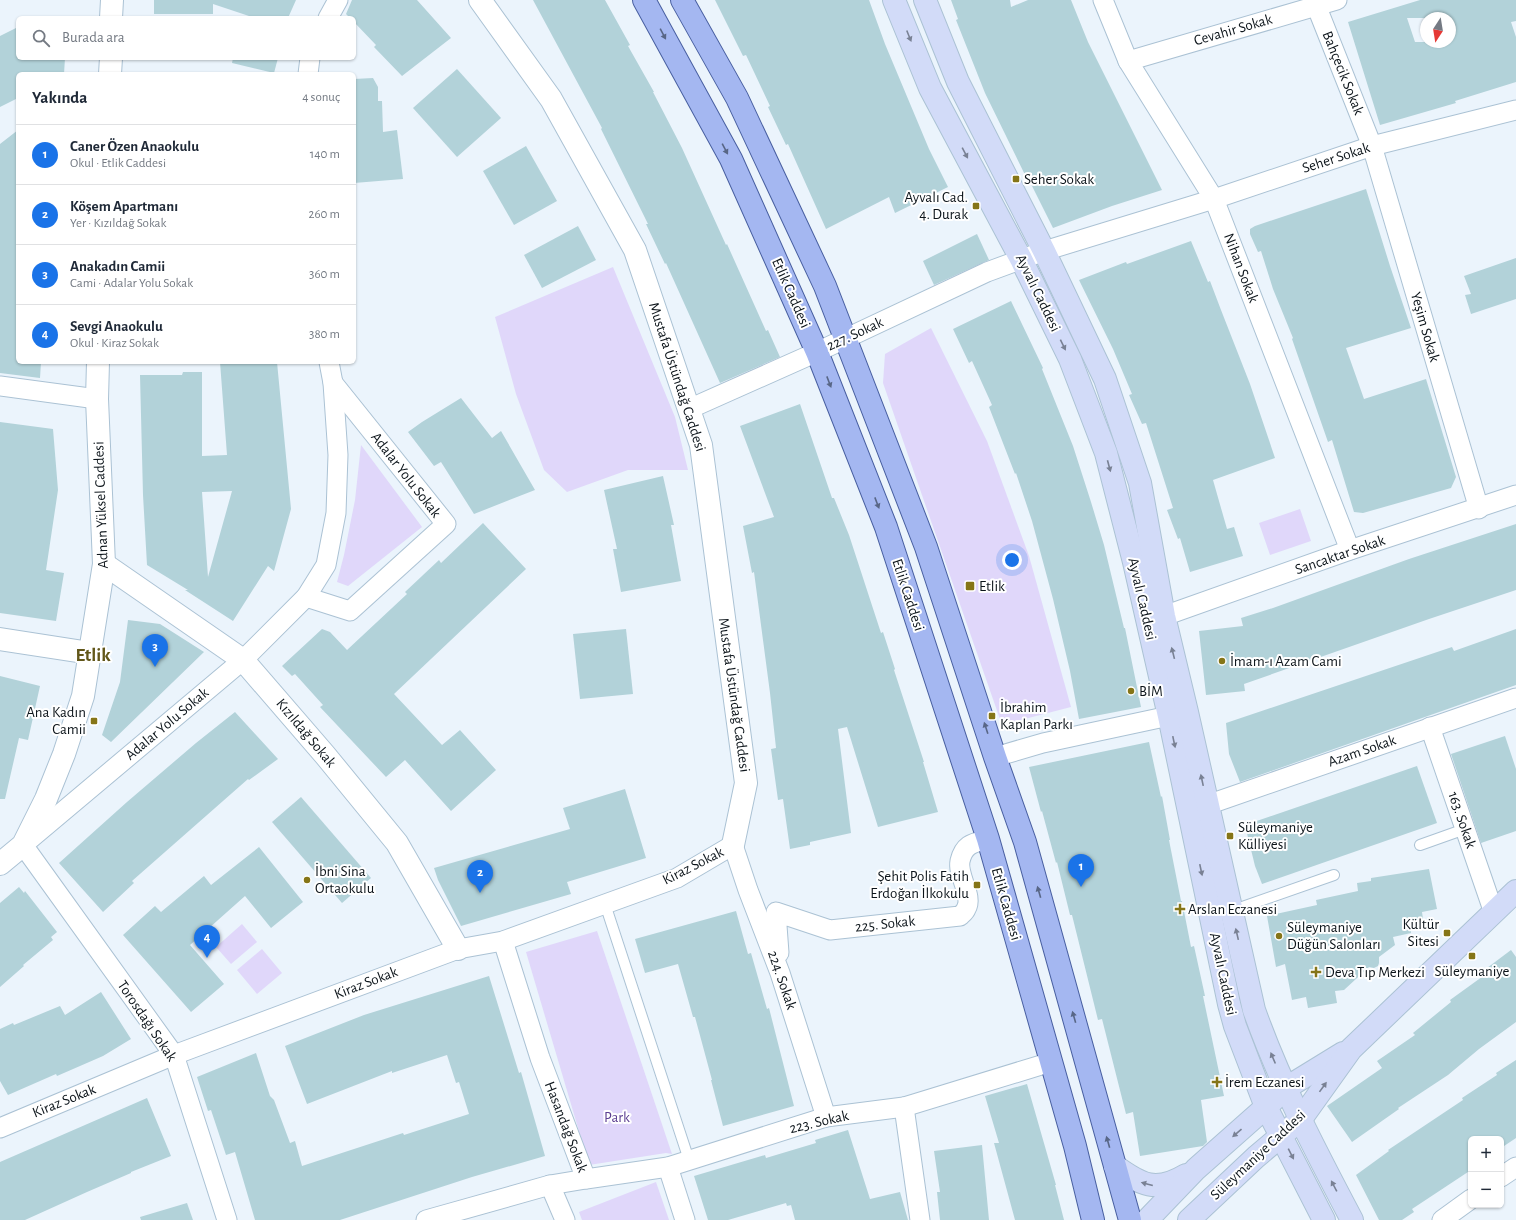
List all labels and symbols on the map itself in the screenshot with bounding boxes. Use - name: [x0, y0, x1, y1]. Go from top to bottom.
- street label: Cevahir Sokak: [1192, 12, 1274, 48]
- north arrow: [1420, 12, 1456, 48]
- one-way arrow: [660, 28, 666, 40]
- street label: Bahçecik Sokak: [1319, 29, 1367, 117]
- one-way arrow: [906, 31, 912, 43]
- street label: Seher Sokak: [1300, 140, 1372, 176]
- one-way arrow: [722, 143, 728, 154]
- one-way arrow: [962, 147, 968, 159]
- place label: Seher Sokak: [1024, 172, 1094, 187]
- marker: Seher Sokak: [1011, 174, 1021, 184]
- place label: Ayvalı Cad. 4. Durak: [904, 190, 968, 222]
- marker: Ayvalı Cad. 4. Durak: [971, 201, 981, 211]
- street label: Nihan Sokak: [1221, 231, 1261, 305]
- street label: Ayvalı Caddesi: [1013, 252, 1063, 334]
- street label: Etlik Caddesi: [769, 256, 813, 330]
- street label: Yeşim Sokak: [1408, 290, 1442, 364]
- street label: Mustafa Üstündağ Caddesi: [646, 300, 710, 453]
- street label: 227. Sokak: [825, 314, 886, 354]
- one-way arrow: [1060, 339, 1066, 350]
- one-way arrow: [826, 377, 832, 389]
- street label: Adalar Yolu Sokak: [368, 430, 444, 521]
- street label: Adnan Yüksel Caddesi: [91, 441, 111, 569]
- one-way arrow: [1106, 460, 1112, 472]
- one-way arrow: [874, 498, 880, 510]
- street label: Sancaktar Sokak: [1293, 533, 1387, 577]
- your location: [1002, 550, 1022, 570]
- street label: Ayvalı Caddesi: [1125, 556, 1159, 642]
- street label: Etlik Caddesi: [889, 557, 927, 633]
- place label: Etlik: [979, 579, 1005, 594]
- marker: Etlik: [964, 580, 976, 592]
- street label: Mustafa Üstündağ Caddesi: [716, 616, 754, 773]
- pin: 3: [142, 634, 168, 667]
- district label: Etlik: [75, 646, 111, 665]
- one-way arrow: [1170, 647, 1176, 659]
- place label: İmam-ı Azam Cami: [1230, 652, 1342, 669]
- marker: İmam-ı Azam Cami: [1217, 656, 1227, 666]
- place label: BİM: [1139, 682, 1163, 699]
- street label: Adalar Yolu Sokak: [123, 685, 212, 763]
- marker: BİM: [1126, 686, 1136, 696]
- street label: Kızıldağ Sokak: [273, 696, 339, 770]
- place label: İbrahim Kaplan Parkı: [1000, 698, 1073, 732]
- place label: Ana Kadın Camii: [26, 705, 86, 737]
- marker: İbrahim Kaplan Parkı: [987, 711, 997, 721]
- marker: Ana Kadın Camii: [89, 716, 99, 726]
- one-way arrow: [983, 722, 989, 734]
- street label: Azam Sokak: [1326, 732, 1398, 770]
- one-way arrow: [1172, 736, 1178, 748]
- one-way arrow: [1198, 773, 1204, 786]
- street label: 163. Sokak: [1445, 790, 1479, 850]
- place label: Süleymaniye Külliyesi: [1238, 820, 1313, 852]
- marker: Süleymaniye Külliyesi: [1225, 831, 1235, 841]
- street label: Kiraz Sokak: [660, 844, 726, 888]
- pin: 1: [1068, 854, 1094, 887]
- pin: 2: [467, 860, 493, 893]
- place label: İbni Sina Ortaokulu: [315, 862, 375, 896]
- one-way arrow: [1198, 863, 1204, 876]
- street label: Etlik Caddesi: [988, 866, 1024, 942]
- place label: Şehit Polis Fatih Erdoğan İlkokulu: [870, 869, 969, 901]
- marker: İbni Sina Ortaokulu: [302, 875, 312, 885]
- marker: Şehit Polis Fatih Erdoğan İlkokulu: [972, 880, 982, 890]
- one-way arrow: [1036, 885, 1042, 897]
- place label: Arslan Eczanesi: [1188, 902, 1277, 917]
- marker: Arslan Eczanesi: [1175, 904, 1185, 914]
- street label: 225. Sokak: [854, 913, 916, 935]
- place label: Kültür Sitesi: [1403, 917, 1439, 949]
- place label: Süleymaniye Düğün Salonları: [1287, 920, 1381, 952]
- pin: 4: [194, 925, 220, 958]
- one-way arrow: [1233, 928, 1239, 940]
- marker: Kültür Sitesi: [1442, 928, 1452, 938]
- street label: Ayvalı Caddesi: [1207, 931, 1239, 1017]
- marker: Süleymaniye Düğün Salonları: [1274, 931, 1284, 941]
- street label: 224. Sokak: [765, 949, 799, 1012]
- marker: Süleymaniye: [1467, 951, 1477, 961]
- street label: Kiraz Sokak: [332, 964, 400, 1002]
- place label: Süleymaniye: [1434, 964, 1510, 979]
- place label: Deva Tıp Merkezi: [1325, 965, 1425, 980]
- marker: Deva Tıp Merkezi: [1310, 966, 1322, 978]
- street label: Torosdağı Sokak: [115, 978, 180, 1064]
- one-way arrow: [1070, 1010, 1076, 1023]
- one-way arrow: [1270, 1052, 1277, 1064]
- place label: İrem Eczanesi: [1225, 1073, 1305, 1090]
- marker: İrem Eczanesi: [1212, 1077, 1222, 1087]
- street label: Hasandağ Sokak: [542, 1080, 590, 1175]
- street label: Kiraz Sokak: [30, 1082, 98, 1120]
- one-way arrow: [1319, 1082, 1328, 1093]
- street label: Süleymaniye Caddesi: [1208, 1107, 1308, 1203]
- street label: 223. Sokak: [788, 1108, 850, 1136]
- park label: Park: [604, 1110, 630, 1125]
- one-way arrow: [1232, 1128, 1242, 1138]
- one-way arrow: [1105, 1136, 1111, 1148]
- one-way arrow: [1288, 1149, 1294, 1160]
- one-way arrow: [1330, 1180, 1337, 1191]
- one-way arrow: [1141, 1181, 1153, 1187]

